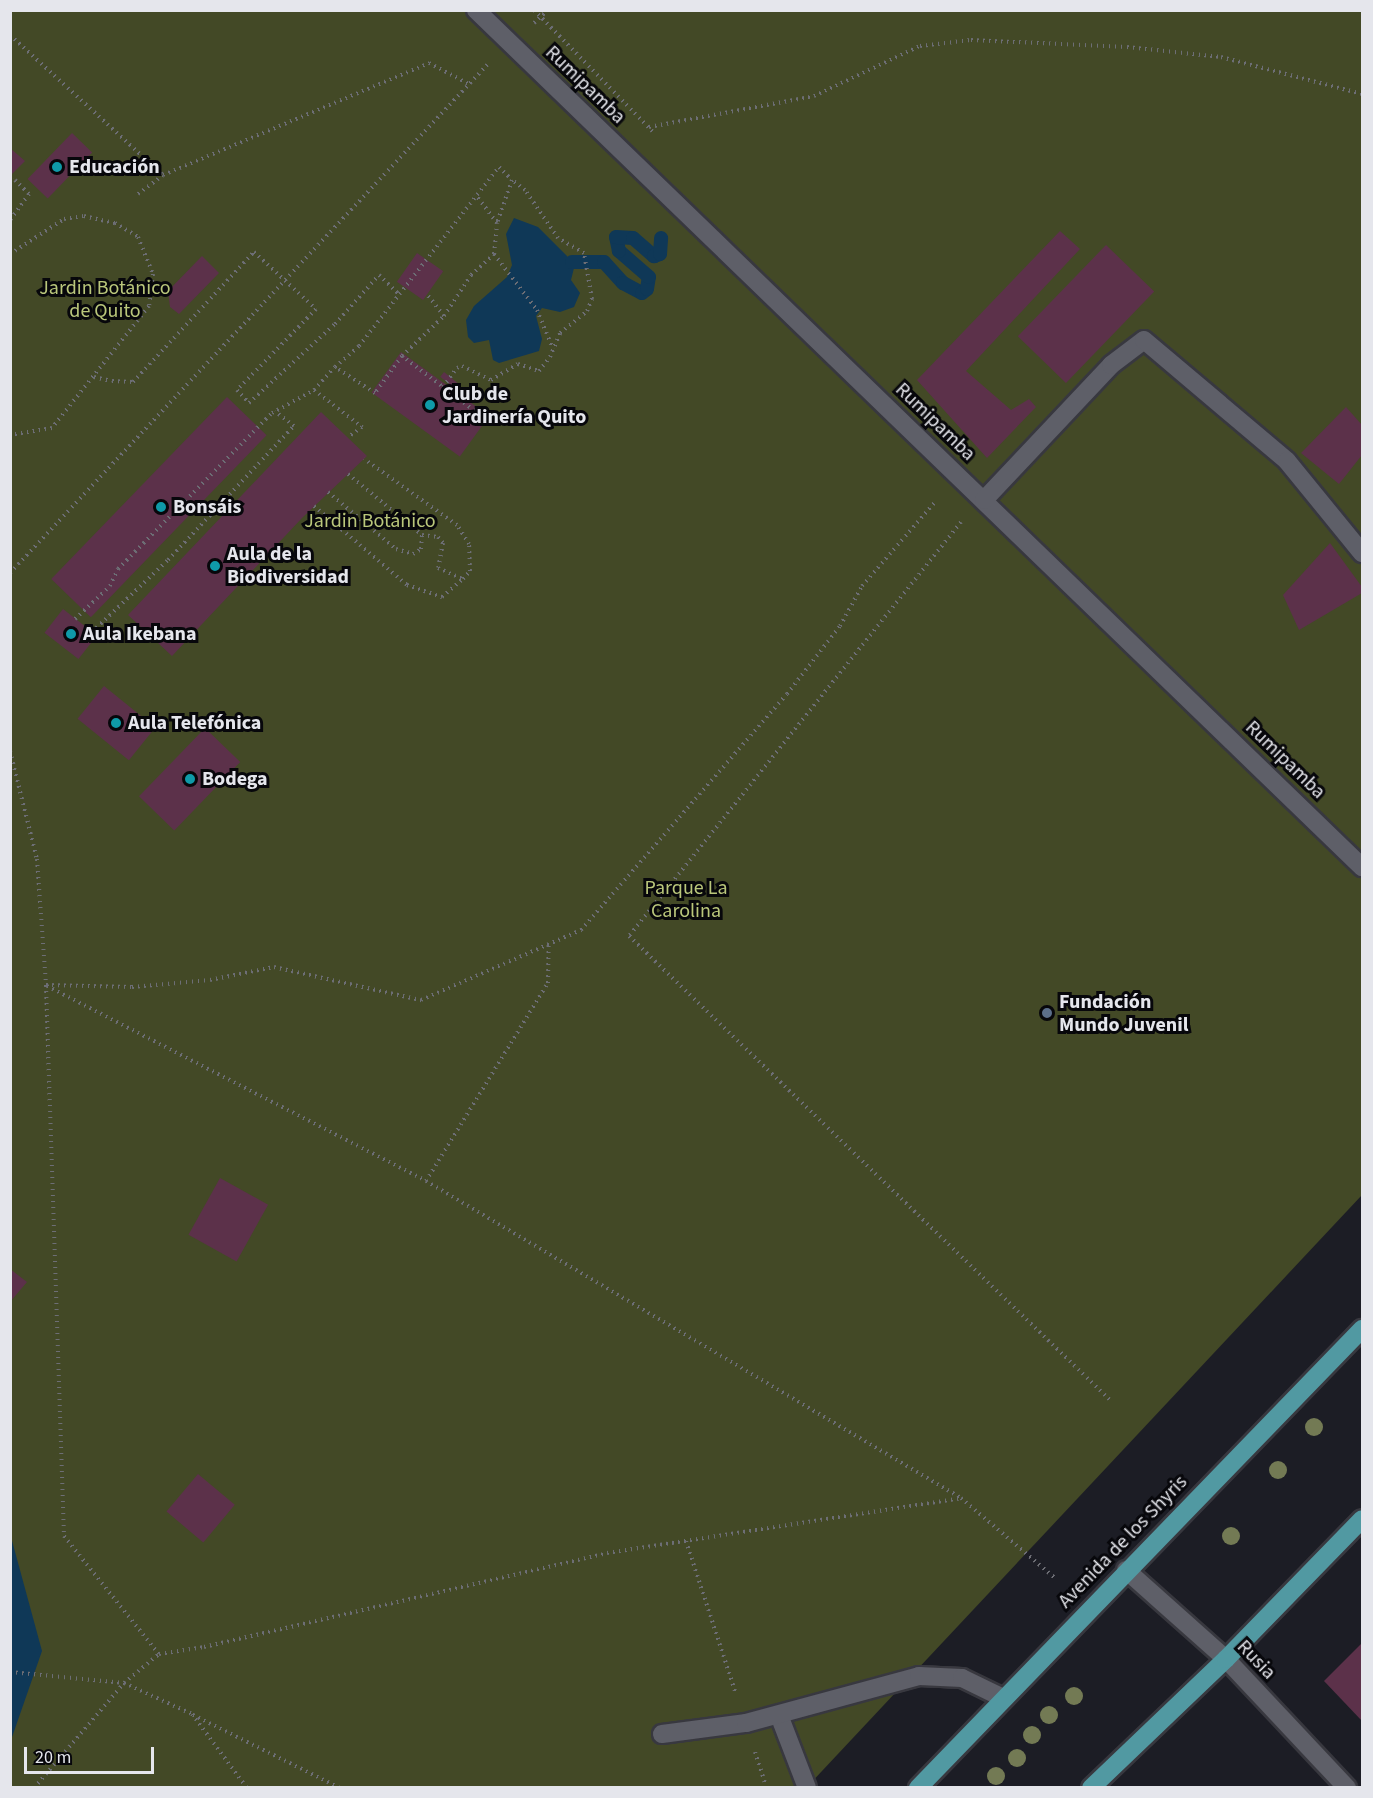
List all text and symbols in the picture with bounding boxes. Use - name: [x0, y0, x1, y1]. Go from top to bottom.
- street label: Rumipamba: [540, 41, 630, 129]
- place label: Educación: [69, 155, 160, 179]
- marker: Educación: [50, 160, 64, 174]
- park label: Jardin Botánico de Quito: [39, 276, 171, 323]
- street label: Rumipamba: [890, 378, 980, 466]
- place label: Club de Jardinería Quito: [442, 382, 586, 429]
- marker: Club de Jardinería Quito: [423, 398, 437, 412]
- place label: Bonsáis: [173, 495, 241, 519]
- marker: Bonsáis: [154, 500, 168, 514]
- park label: Jardin Botánico: [304, 509, 436, 533]
- place label: Aula de la Biodiversidad: [227, 542, 349, 589]
- marker: Aula de la Biodiversidad: [208, 559, 222, 573]
- place label: Aula Ikebana: [83, 622, 197, 646]
- marker: Aula Ikebana: [64, 627, 78, 641]
- place label: Aula Telefónica: [128, 711, 261, 735]
- marker: Aula Telefónica: [109, 716, 123, 730]
- street label: Rumipamba: [1240, 716, 1330, 804]
- place label: Bodega: [202, 767, 268, 791]
- marker: Bodega: [183, 772, 197, 786]
- park label: Parque La Carolina: [645, 876, 727, 923]
- place label: Fundación Mundo Juvenil: [1059, 990, 1188, 1037]
- marker: Fundación Mundo Juvenil: [1040, 1006, 1054, 1020]
- street label: Avenida de los Shyris: [1053, 1471, 1193, 1613]
- street label: Rusia: [1232, 1635, 1280, 1685]
- scale bar: [27, 1735, 158, 1773]
- text: 20 m: [35, 1745, 71, 1770]

